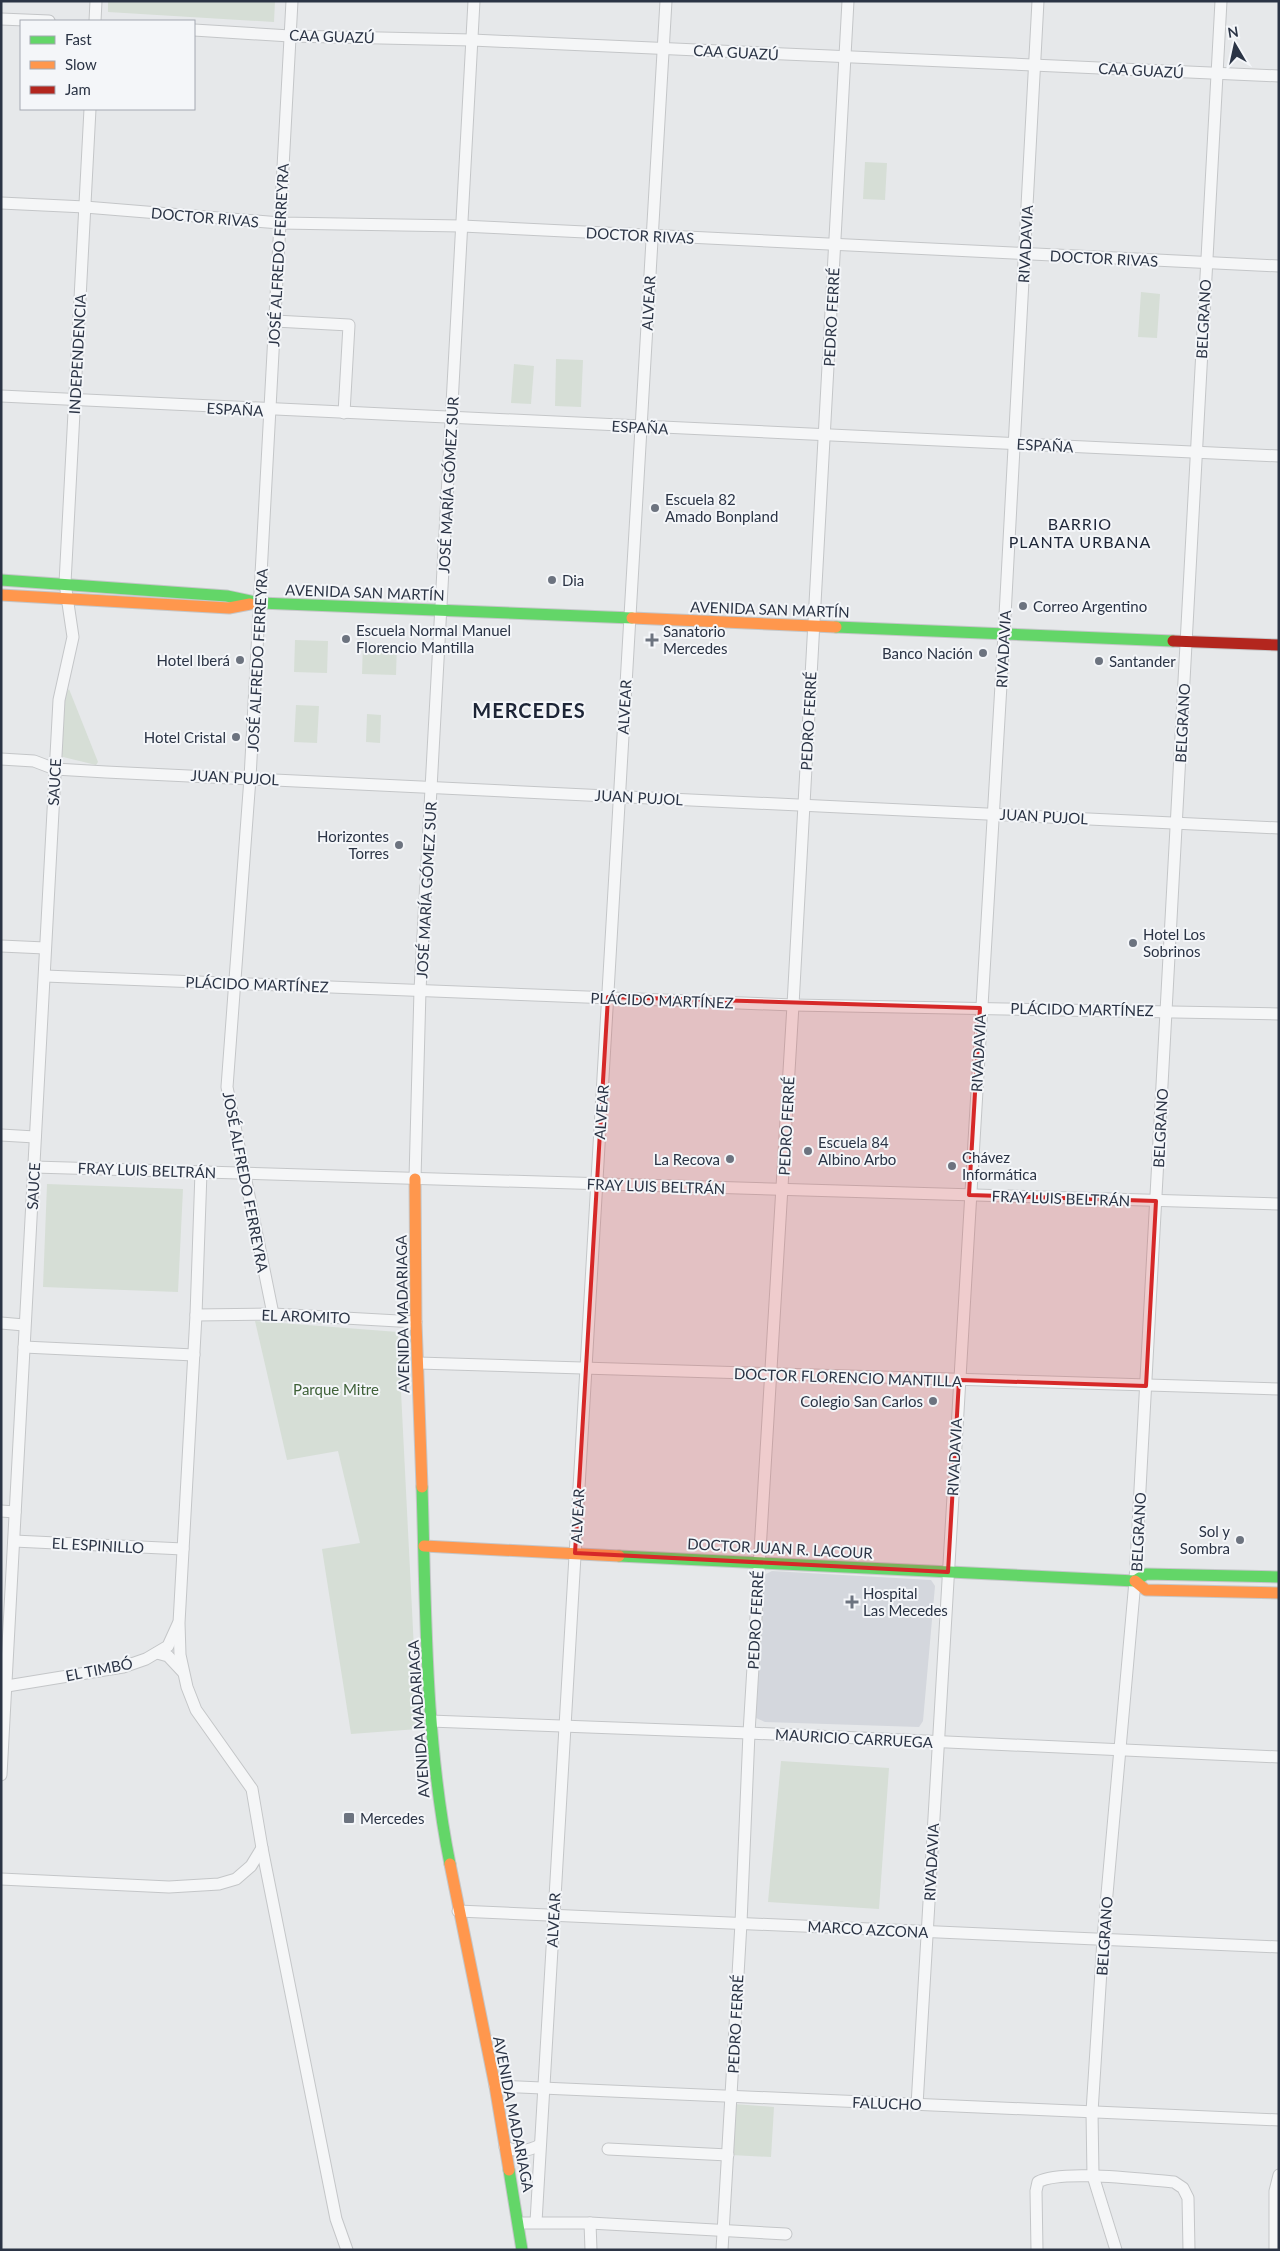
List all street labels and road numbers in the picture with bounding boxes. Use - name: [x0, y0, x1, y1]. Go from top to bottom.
- street label: CAA GUAZÚ: [289, 26, 375, 46]
- street label: CAA GUAZÚ: [693, 41, 779, 63]
- street label: CAA GUAZÚ: [1098, 59, 1184, 81]
- street label: JOSÉ ALFREDO FERREYRA: [264, 162, 292, 347]
- street label: DOCTOR RIVAS: [150, 203, 260, 231]
- street label: RIVADAVIA: [1014, 204, 1036, 283]
- street label: DOCTOR RIVAS: [585, 223, 695, 247]
- street label: DOCTOR RIVAS: [1049, 246, 1159, 270]
- street label: PEDRO FERRÉ: [819, 267, 843, 367]
- street label: ALVEAR: [638, 275, 658, 331]
- street label: BELGRANO: [1192, 279, 1214, 359]
- street label: INDEPENDENCIA: [65, 292, 89, 415]
- street label: JOSÉ MARÍA GÓMEZ SUR: [434, 395, 462, 574]
- street label: ESPAÑA: [206, 399, 265, 420]
- street label: ESPAÑA: [611, 417, 670, 438]
- street label: ESPAÑA: [1016, 435, 1075, 456]
- street label: JOSÉ ALFREDO FERREYRA: [243, 567, 271, 752]
- street label: AVENIDA SAN MARTÍN: [285, 580, 445, 604]
- street label: AVENIDA SAN MARTÍN: [690, 597, 850, 621]
- street label: RIVADAVIA: [992, 609, 1014, 688]
- street label: PEDRO FERRÉ: [796, 671, 820, 771]
- street label: ALVEAR: [614, 679, 634, 735]
- street label: BELGRANO: [1171, 683, 1193, 763]
- street label: SAUCE: [44, 758, 64, 806]
- street label: JUAN PUJOL: [190, 766, 280, 788]
- street label: JUAN PUJOL: [594, 786, 684, 808]
- street label: JOSÉ MARÍA GÓMEZ SUR: [412, 800, 440, 979]
- street label: JUAN PUJOL: [999, 805, 1089, 827]
- street label: PLÁCIDO MARTÍNEZ: [185, 973, 329, 995]
- street label: PLÁCIDO MARTÍNEZ: [590, 989, 734, 1011]
- street label: PLÁCIDO MARTÍNEZ: [1010, 999, 1154, 1019]
- street label: RIVADAVIA: [967, 1013, 989, 1092]
- street label: PEDRO FERRÉ: [774, 1076, 798, 1176]
- street label: ALVEAR: [590, 1083, 612, 1140]
- street label: BELGRANO: [1149, 1088, 1171, 1168]
- street label: JOSÉ ALFREDO FERREYRA: [220, 1090, 273, 1275]
- street label: FRAY LUIS BELTRÁN: [77, 1159, 217, 1181]
- street label: SAUCE: [23, 1162, 43, 1210]
- street label: FRAY LUIS BELTRÁN: [586, 1175, 726, 1197]
- street label: FRAY LUIS BELTRÁN: [991, 1187, 1131, 1209]
- street label: AVENIDA MADARIAGA: [392, 1234, 412, 1393]
- street label: EL AROMITO: [261, 1305, 351, 1327]
- street label: DOCTOR FLORENCIO MANTILLA: [734, 1364, 963, 1390]
- street label: RIVADAVIA: [943, 1417, 965, 1496]
- street label: ALVEAR: [567, 1488, 587, 1544]
- street label: BELGRANO: [1127, 1492, 1149, 1572]
- street label: EL ESPINILLO: [51, 1534, 145, 1556]
- street label: DOCTOR JUAN R. LACOUR: [687, 1534, 874, 1562]
- street label: PEDRO FERRÉ: [743, 1570, 767, 1670]
- street label: AVENIDA MADARIAGA: [403, 1639, 432, 1799]
- street label: EL TIMBÓ: [64, 1654, 134, 1684]
- street label: MAURICIO CARRUEGA: [775, 1725, 934, 1751]
- street label: RIVADAVIA: [920, 1822, 942, 1901]
- street label: ALVEAR: [543, 1892, 563, 1948]
- street label: BELGRANO: [1092, 1896, 1116, 1976]
- street label: MARCO AZCONA: [807, 1917, 930, 1941]
- street label: PEDRO FERRÉ: [723, 1974, 747, 2074]
- street label: AVENIDA MADARIAGA: [490, 2035, 538, 2194]
- street label: FALUCHO: [852, 2093, 922, 2113]

